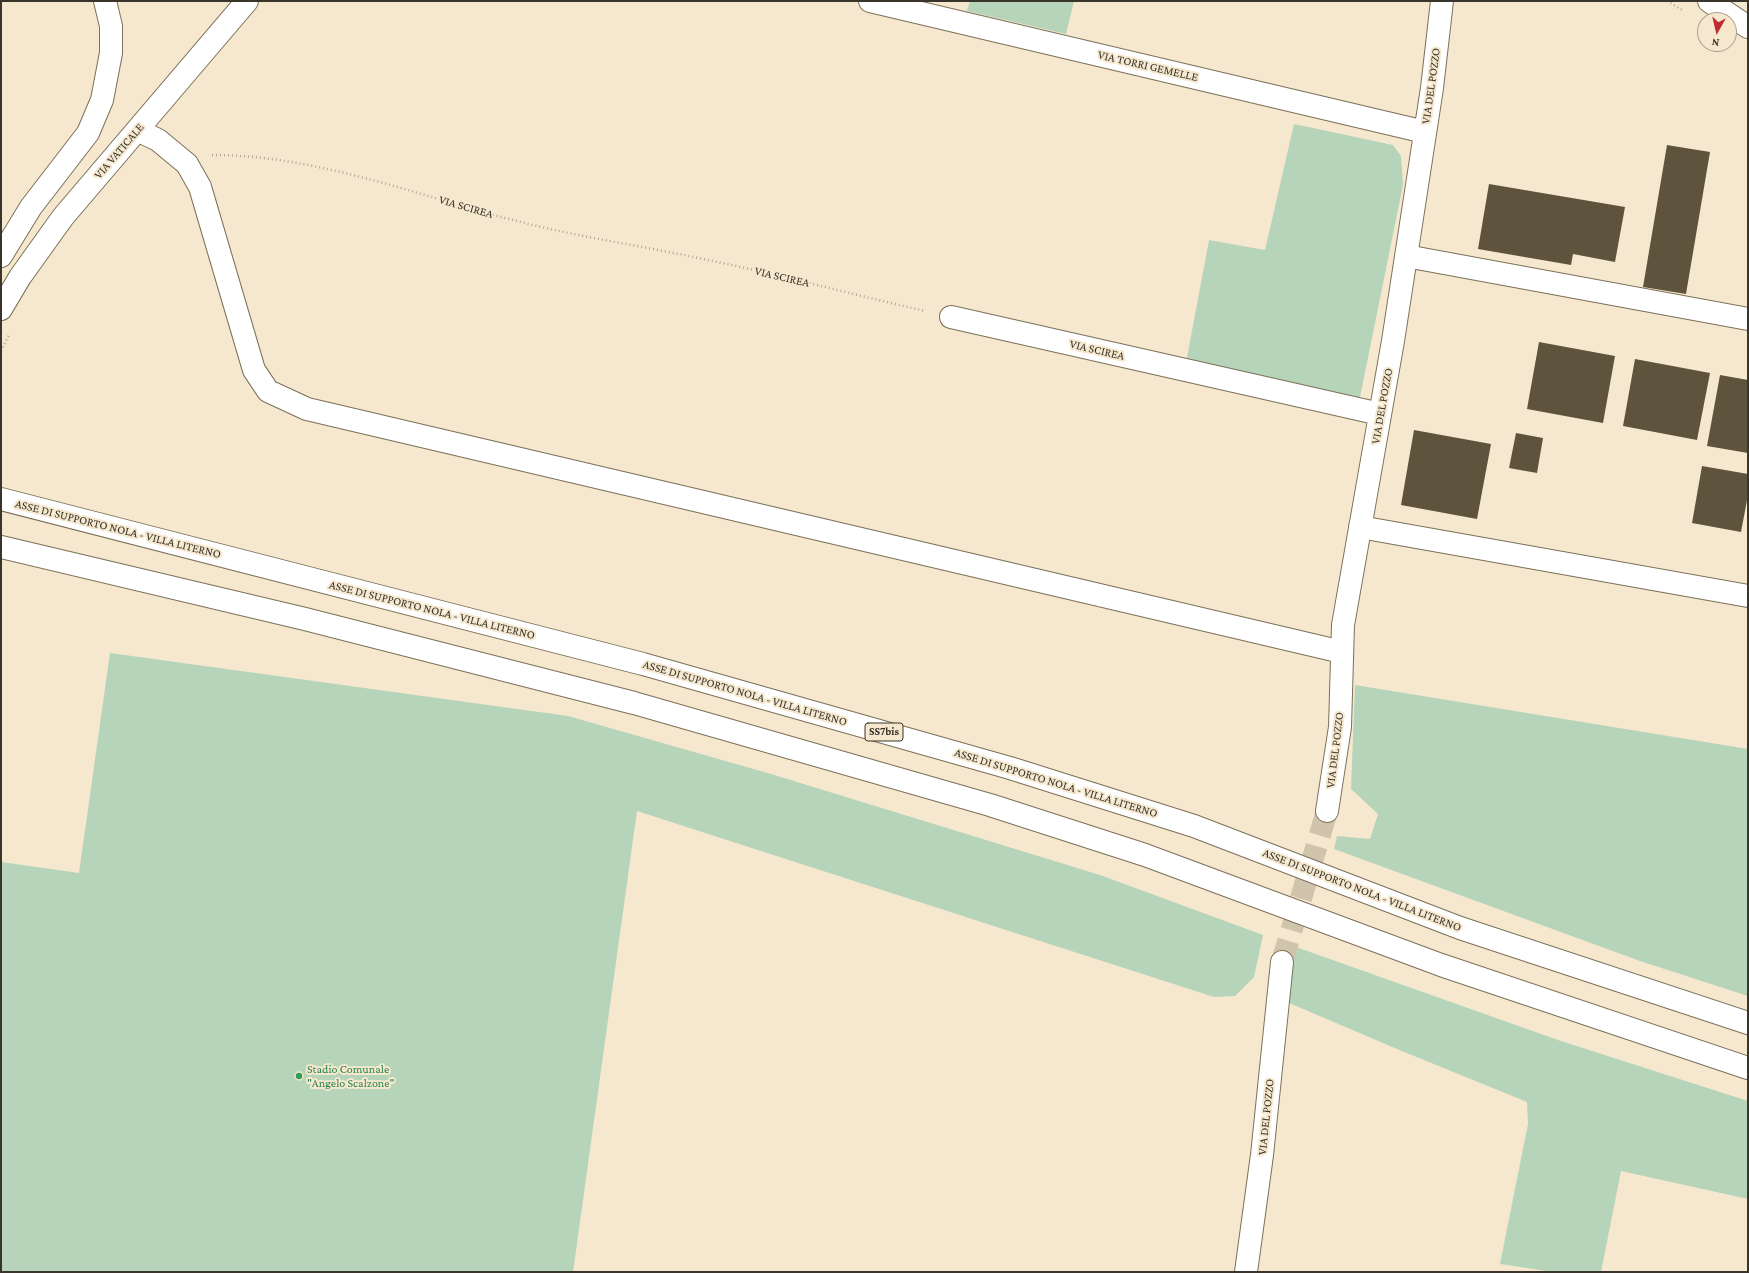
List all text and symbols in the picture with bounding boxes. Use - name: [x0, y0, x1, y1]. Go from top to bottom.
- north arrow: [1697, 12, 1737, 52]
- text: N: [1711, 36, 1720, 49]
- street label: VIA TORRI GEMELLE: [1097, 47, 1199, 85]
- street label: VIA DEL POZZO: [1419, 47, 1443, 125]
- street label: VIA VATICALE: [91, 120, 147, 182]
- street label: VIA SCIREA: [437, 192, 495, 222]
- street label: VIA SCIREA: [753, 264, 811, 290]
- street label: VIA SCIREA: [1068, 337, 1126, 363]
- street label: VIA DEL POZZO: [1368, 367, 1396, 445]
- street label: ASSE DI SUPPORTO NOLA - VILLA LITERNO: [14, 496, 222, 562]
- street label: ASSE DI SUPPORTO NOLA - VILLA LITERNO: [328, 577, 536, 643]
- street label: ASSE DI SUPPORTO NOLA - VILLA LITERNO: [641, 657, 849, 729]
- street label: VIA DEL POZZO: [1323, 711, 1347, 789]
- road number: SS7bis: [865, 723, 903, 741]
- street label: ASSE DI SUPPORTO NOLA - VILLA LITERNO: [953, 745, 1159, 821]
- street label: ASSE DI SUPPORTO NOLA - VILLA LITERNO: [1261, 845, 1463, 935]
- place label: Stadio Comunale "Angelo Scalzone": [307, 1062, 394, 1090]
- marker: Stadio Comunale "Angelo Scalzone": [294, 1071, 304, 1081]
- street label: VIA DEL POZZO: [1255, 1078, 1277, 1156]

